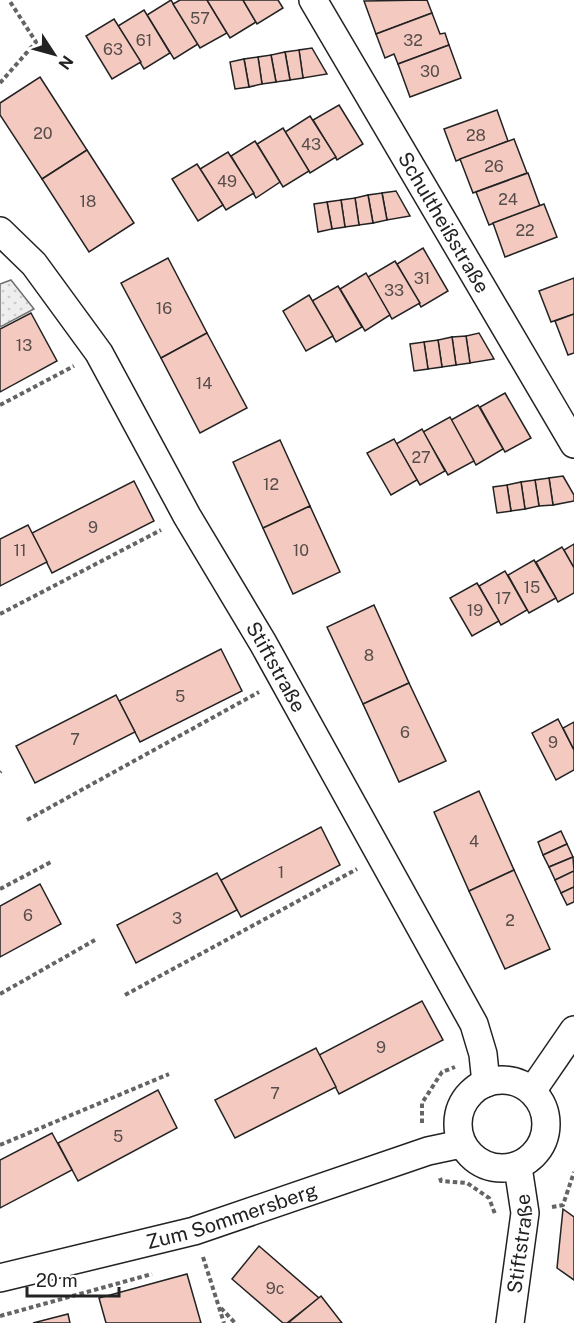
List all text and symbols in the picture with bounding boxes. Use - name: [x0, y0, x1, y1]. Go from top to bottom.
- house number: 57: [190, 9, 210, 28]
- north arrow: [24, 24, 84, 84]
- house number: 61: [136, 31, 152, 50]
- house number: 32: [403, 31, 423, 50]
- house number: 63: [103, 40, 123, 59]
- text: N: [54, 52, 77, 73]
- house number: 30: [420, 62, 440, 81]
- house number: 20: [33, 124, 53, 143]
- house number: 28: [466, 126, 486, 145]
- house number: 43: [301, 135, 321, 154]
- street label: Schultheißstraße: [393, 148, 495, 297]
- house number: 26: [484, 157, 504, 176]
- house number: 49: [217, 172, 237, 191]
- house number: 24: [498, 190, 518, 209]
- house number: 18: [80, 192, 96, 211]
- house number: 22: [515, 221, 535, 240]
- house number: 31: [414, 269, 430, 288]
- house number: 33: [384, 281, 404, 300]
- house number: 16: [156, 299, 172, 318]
- house number: 13: [16, 336, 32, 355]
- house number: 14: [196, 374, 212, 393]
- house number: 27: [411, 448, 431, 467]
- house number: 12: [263, 475, 279, 494]
- house number: 9: [88, 518, 98, 537]
- house number: 11: [13, 541, 27, 560]
- house number: 10: [293, 541, 309, 560]
- house number: 15: [524, 578, 540, 597]
- house number: 17: [495, 589, 511, 608]
- house number: 19: [467, 601, 483, 620]
- street label: Stiftstraße: [241, 617, 311, 716]
- house number: 8: [364, 646, 374, 665]
- house number: 5: [175, 687, 185, 706]
- house number: 6: [400, 723, 410, 742]
- house number: 7: [70, 730, 80, 749]
- house number: 9: [548, 733, 558, 752]
- house number: 4: [469, 832, 479, 851]
- house number: 1: [278, 863, 284, 882]
- house number: 6: [23, 906, 33, 925]
- house number: 3: [172, 909, 182, 928]
- house number: 2: [505, 911, 515, 930]
- house number: 9: [376, 1038, 386, 1057]
- house number: 7: [270, 1084, 280, 1103]
- house number: 5: [113, 1127, 123, 1146]
- street label: Zum Sommersberg: [144, 1178, 321, 1254]
- street label: Stiftstraße: [502, 1192, 537, 1295]
- scale bar: [27, 1260, 118, 1298]
- text: 20 m: [36, 1270, 78, 1291]
- house number: 9c: [266, 1279, 284, 1298]

